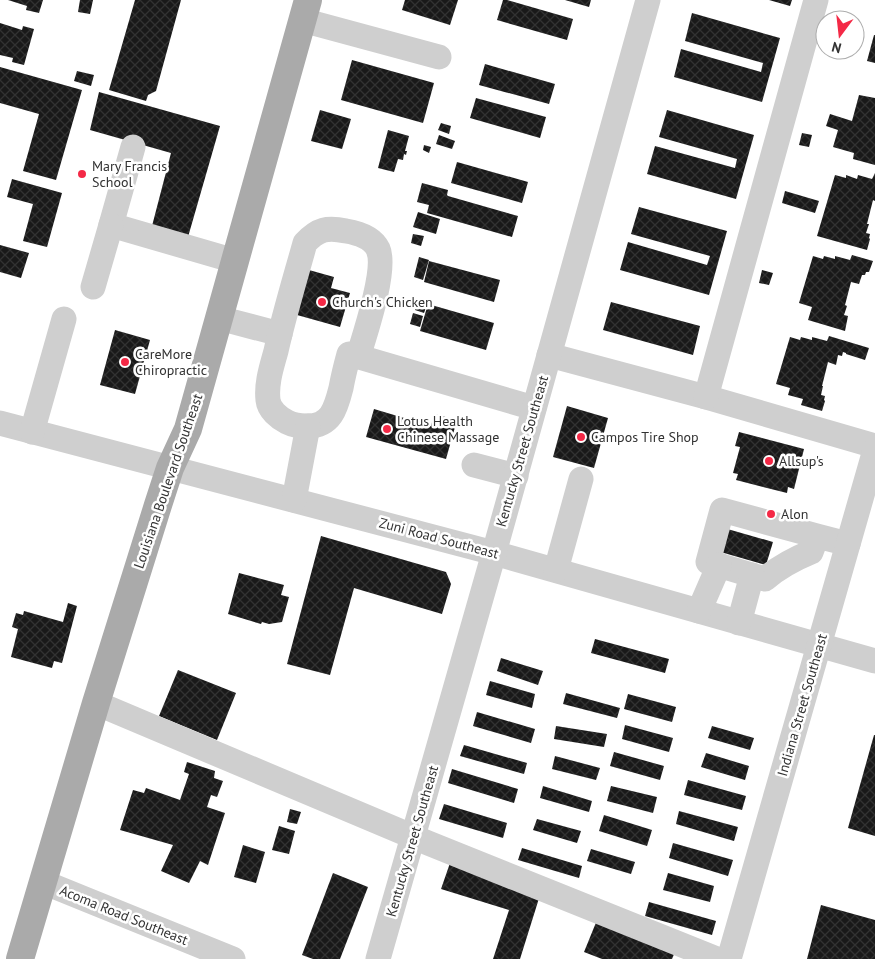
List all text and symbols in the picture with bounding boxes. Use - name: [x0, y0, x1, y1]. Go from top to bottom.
- north arrow: [815, 10, 865, 60]
- text: N: [830, 38, 843, 57]
- place label: Mary Francis School: [92, 157, 167, 191]
- marker: Mary Francis School: [76, 168, 88, 180]
- place label: Church's Chicken: [332, 293, 433, 311]
- marker: Church's Chicken: [316, 296, 328, 308]
- place label: CareMore Chiropractic: [135, 345, 207, 379]
- marker: CareMore Chiropractic: [119, 356, 131, 368]
- street label: Kentucky Street Southeast: [492, 373, 552, 529]
- street label: Louisiana Boulevard Southeast: [130, 391, 206, 571]
- place label: Lotus Health Chinese Massage: [397, 412, 499, 446]
- marker: Lotus Health Chinese Massage: [381, 423, 393, 435]
- place label: Campos Tire Shop: [591, 428, 699, 446]
- marker: Campos Tire Shop: [575, 431, 587, 443]
- place label: Allsup's: [779, 452, 824, 470]
- marker: Allsup's: [763, 455, 775, 467]
- place label: Alon: [781, 505, 808, 523]
- marker: Alon: [765, 508, 777, 520]
- street label: Zuni Road Southeast: [377, 513, 501, 563]
- street label: Indiana Street Southeast: [773, 631, 831, 778]
- street label: Kentucky Street Southeast: [382, 763, 442, 919]
- street label: Acoma Road Southeast: [57, 881, 191, 949]

